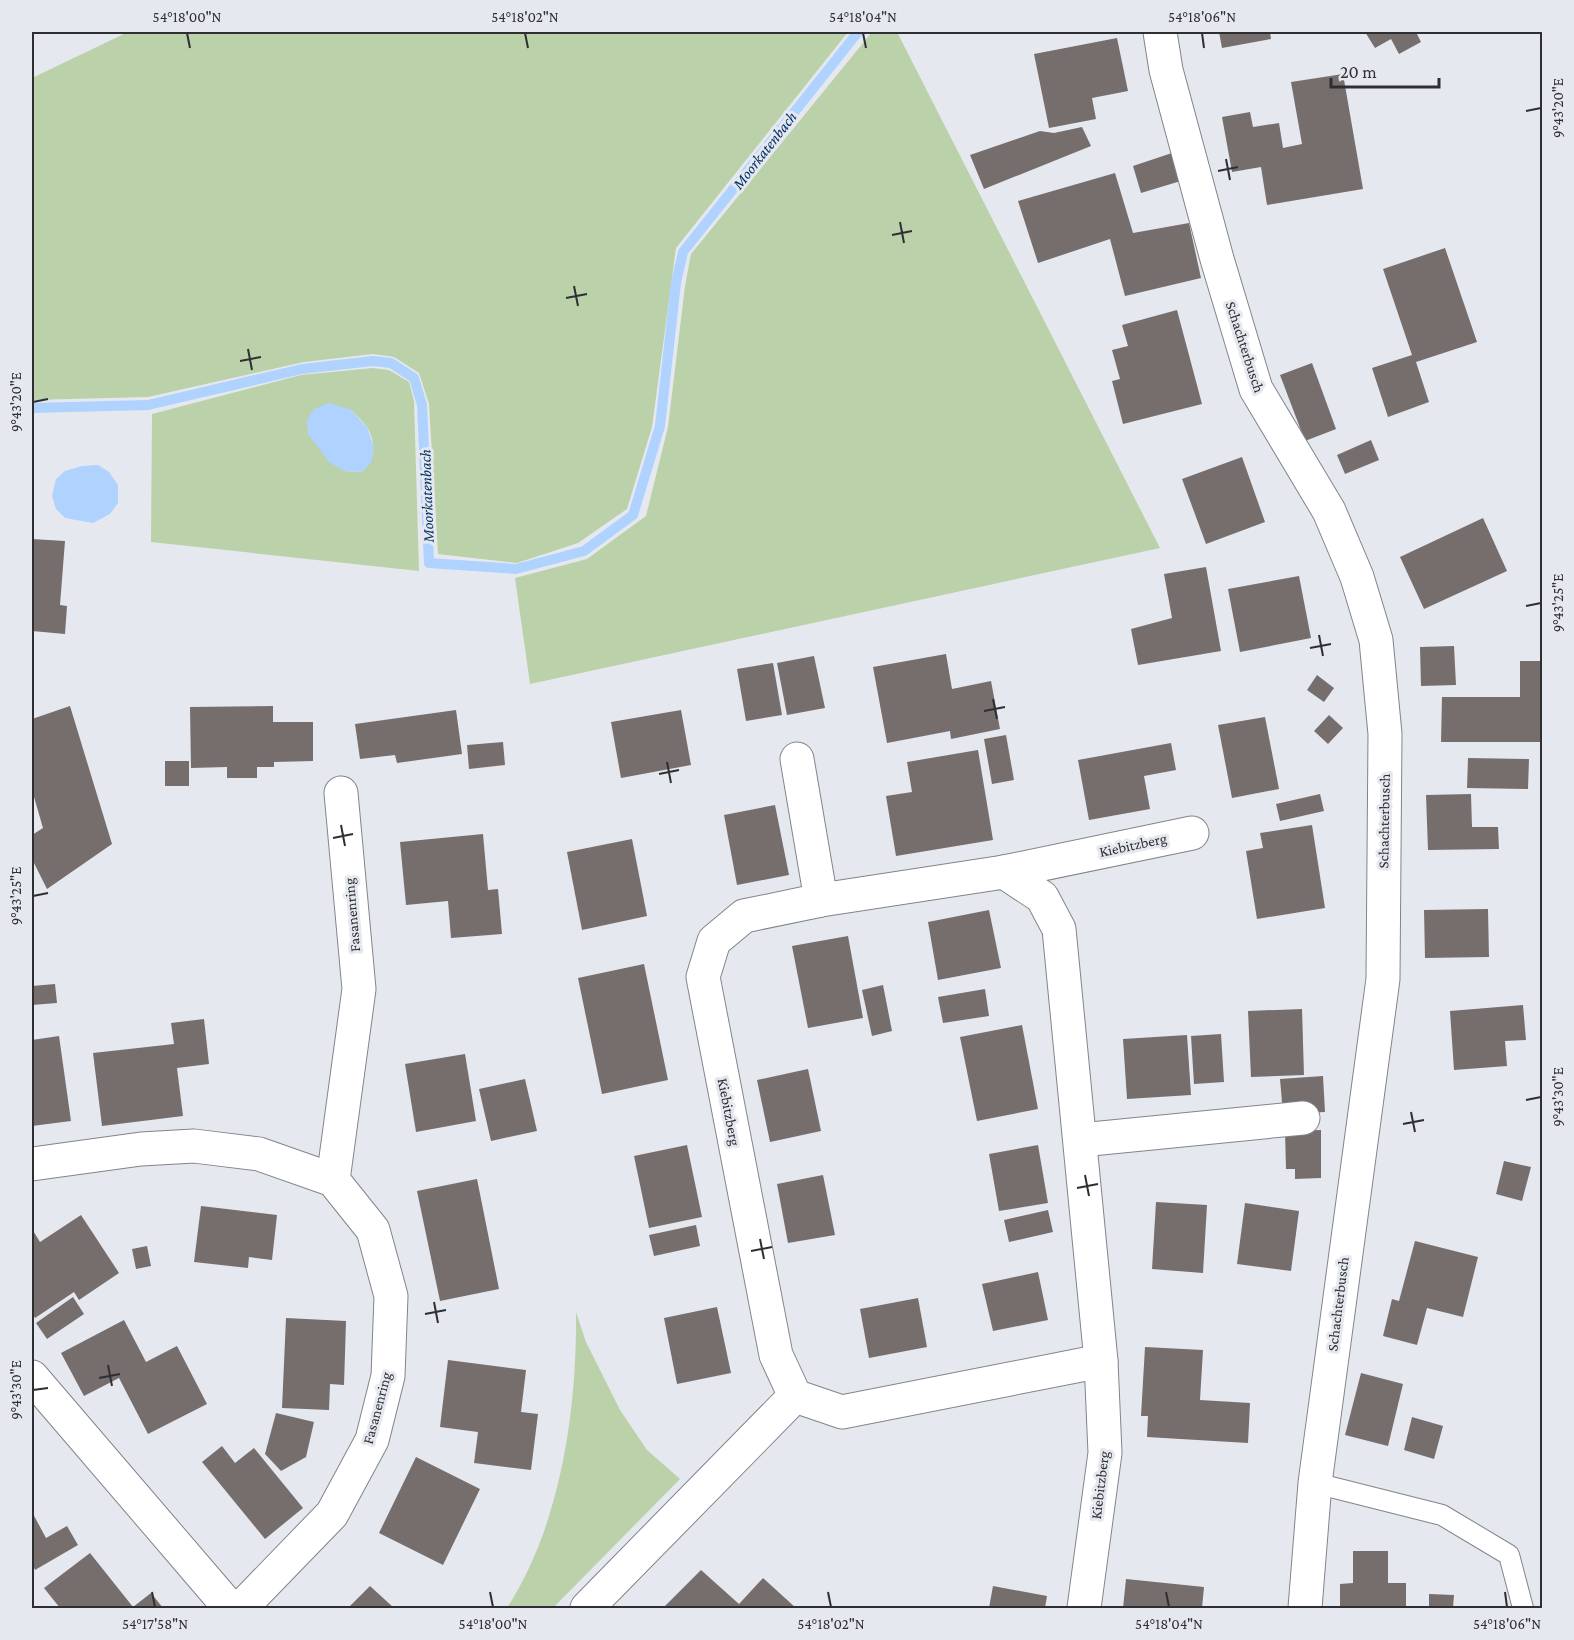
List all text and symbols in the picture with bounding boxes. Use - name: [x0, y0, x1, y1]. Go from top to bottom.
- text: 54°18'00"N: [153, 9, 222, 25]
- text: 54°18'02"N: [491, 9, 559, 25]
- text: 54°18'04"N: [829, 9, 897, 25]
- text: 54°18'06"N: [1168, 9, 1236, 25]
- scale bar: [1331, 51, 1439, 89]
- text: 20 m: [1340, 62, 1377, 82]
- text: 9°43'20"E: [1550, 78, 1566, 138]
- water label: Moorkatenbach: [728, 108, 800, 193]
- street label: Schachterbusch: [1223, 299, 1267, 395]
- text: 9°43'20"E: [8, 372, 24, 432]
- water label: Moorkatenbach: [416, 449, 437, 544]
- text: 9°43'25"E: [1550, 574, 1566, 632]
- street label: Schachterbusch: [1375, 773, 1393, 869]
- street label: Kiebitzberg: [1098, 830, 1168, 861]
- text: 9°43'25"E: [8, 867, 24, 925]
- street label: Fasanenring: [341, 877, 364, 953]
- text: 9°43'30"E: [1550, 1067, 1566, 1127]
- street label: Kiebitzberg: [714, 1077, 743, 1147]
- street label: Schachterbusch: [1324, 1256, 1352, 1352]
- text: 9°43'30"E: [8, 1360, 24, 1420]
- street label: Fasanenring: [360, 1370, 395, 1446]
- street label: Kiebitzberg: [1088, 1450, 1113, 1520]
- text: 54°17'58"N: [122, 1616, 188, 1632]
- text: 54°18'00"N: [459, 1616, 528, 1632]
- text: 54°18'02"N: [797, 1616, 865, 1632]
- text: 54°18'04"N: [1135, 1616, 1203, 1632]
- text: 54°18'06"N: [1473, 1616, 1541, 1632]

